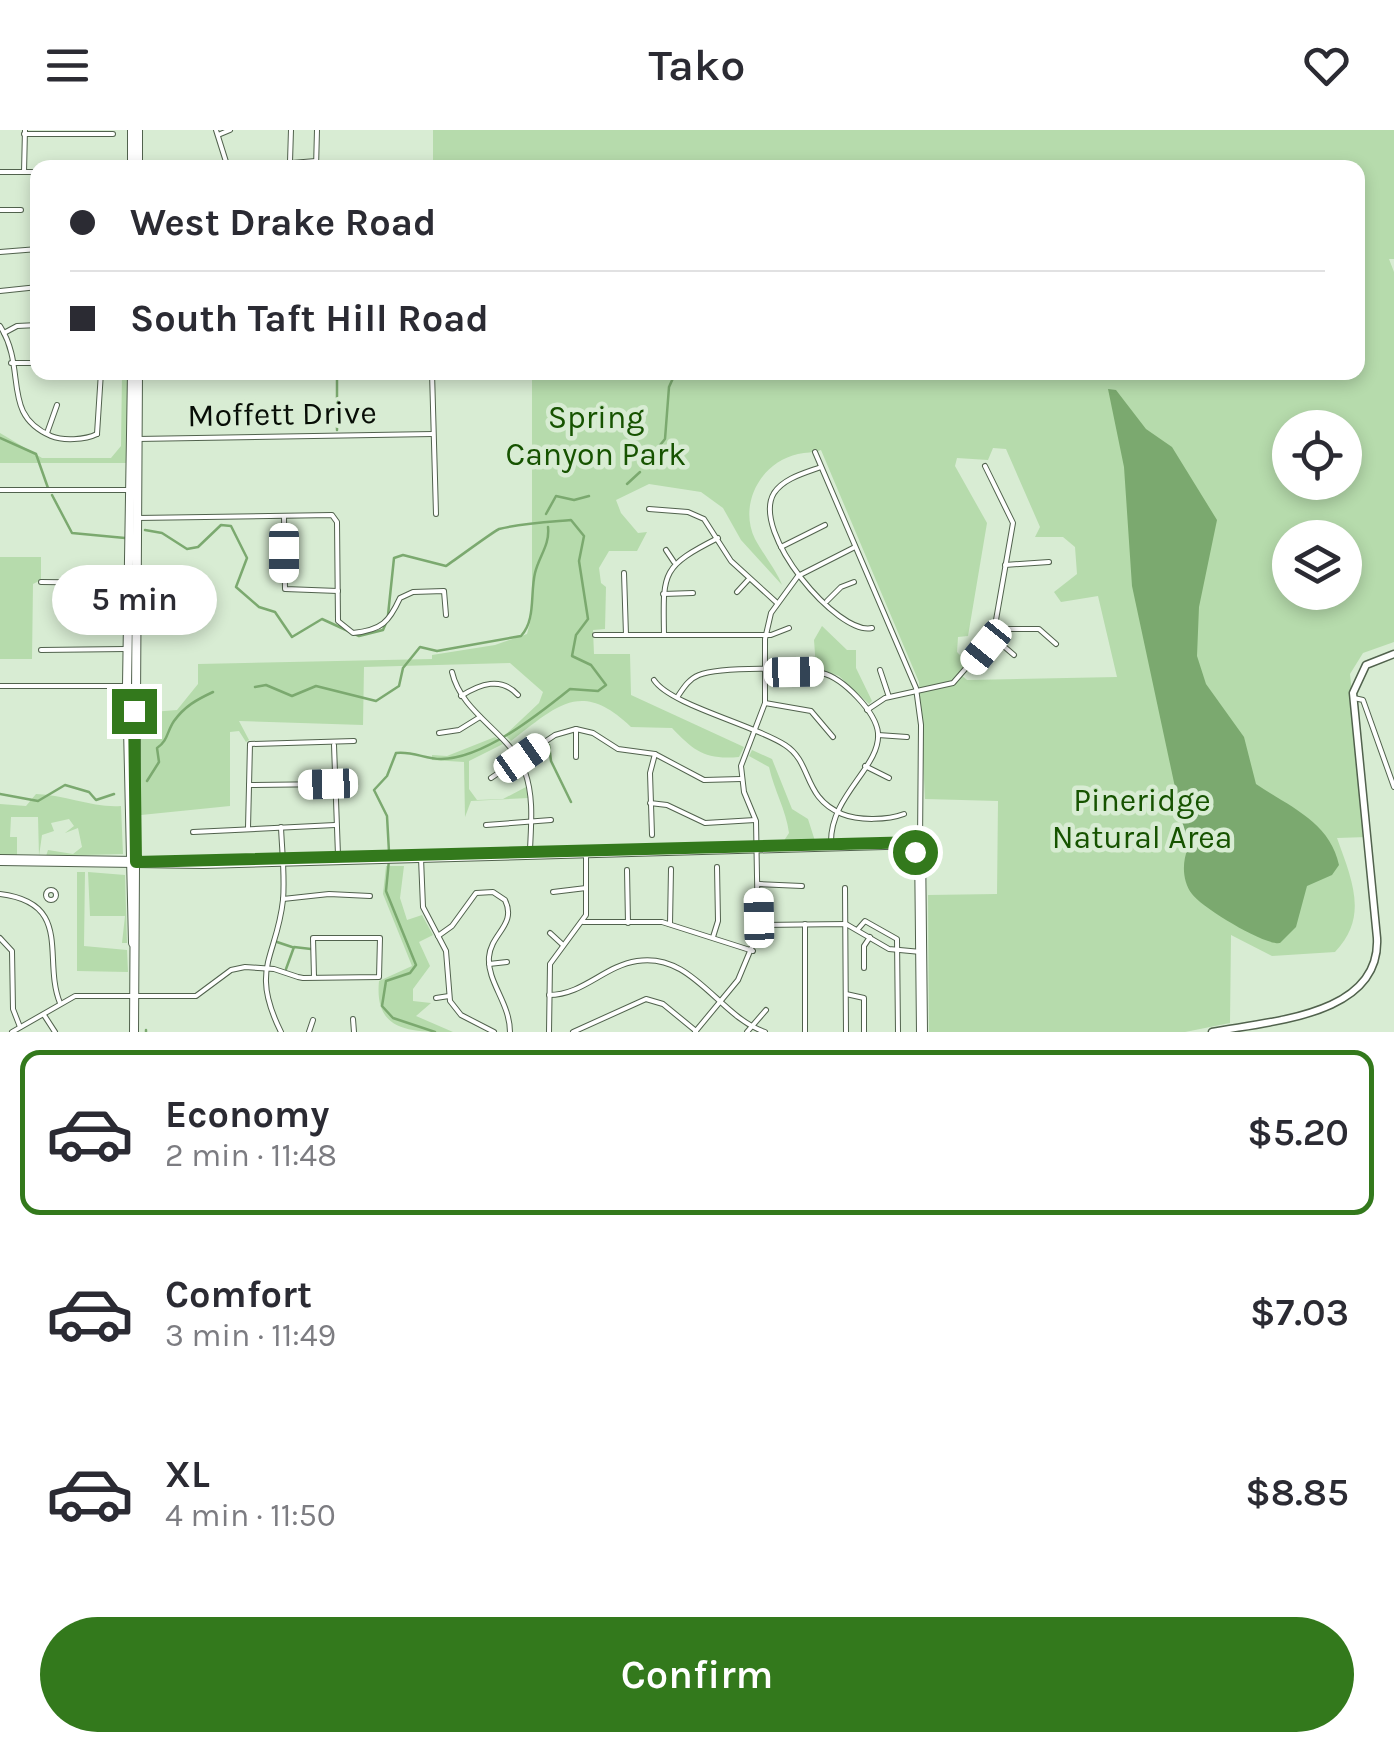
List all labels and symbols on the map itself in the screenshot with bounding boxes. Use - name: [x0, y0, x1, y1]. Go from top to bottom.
- street label: Moffett Drive: [187, 394, 377, 434]
- park label: Spring Canyon Park: [506, 399, 686, 473]
- car: [269, 523, 299, 583]
- callout: 5 min: [52, 566, 216, 636]
- car: [955, 614, 1017, 680]
- car: [764, 656, 824, 688]
- route end: [112, 689, 157, 734]
- car: [489, 729, 555, 787]
- car: [297, 768, 359, 800]
- park label: Pineridge Natural Area: [1052, 782, 1232, 856]
- route start: [893, 830, 938, 875]
- car: [743, 888, 775, 948]

